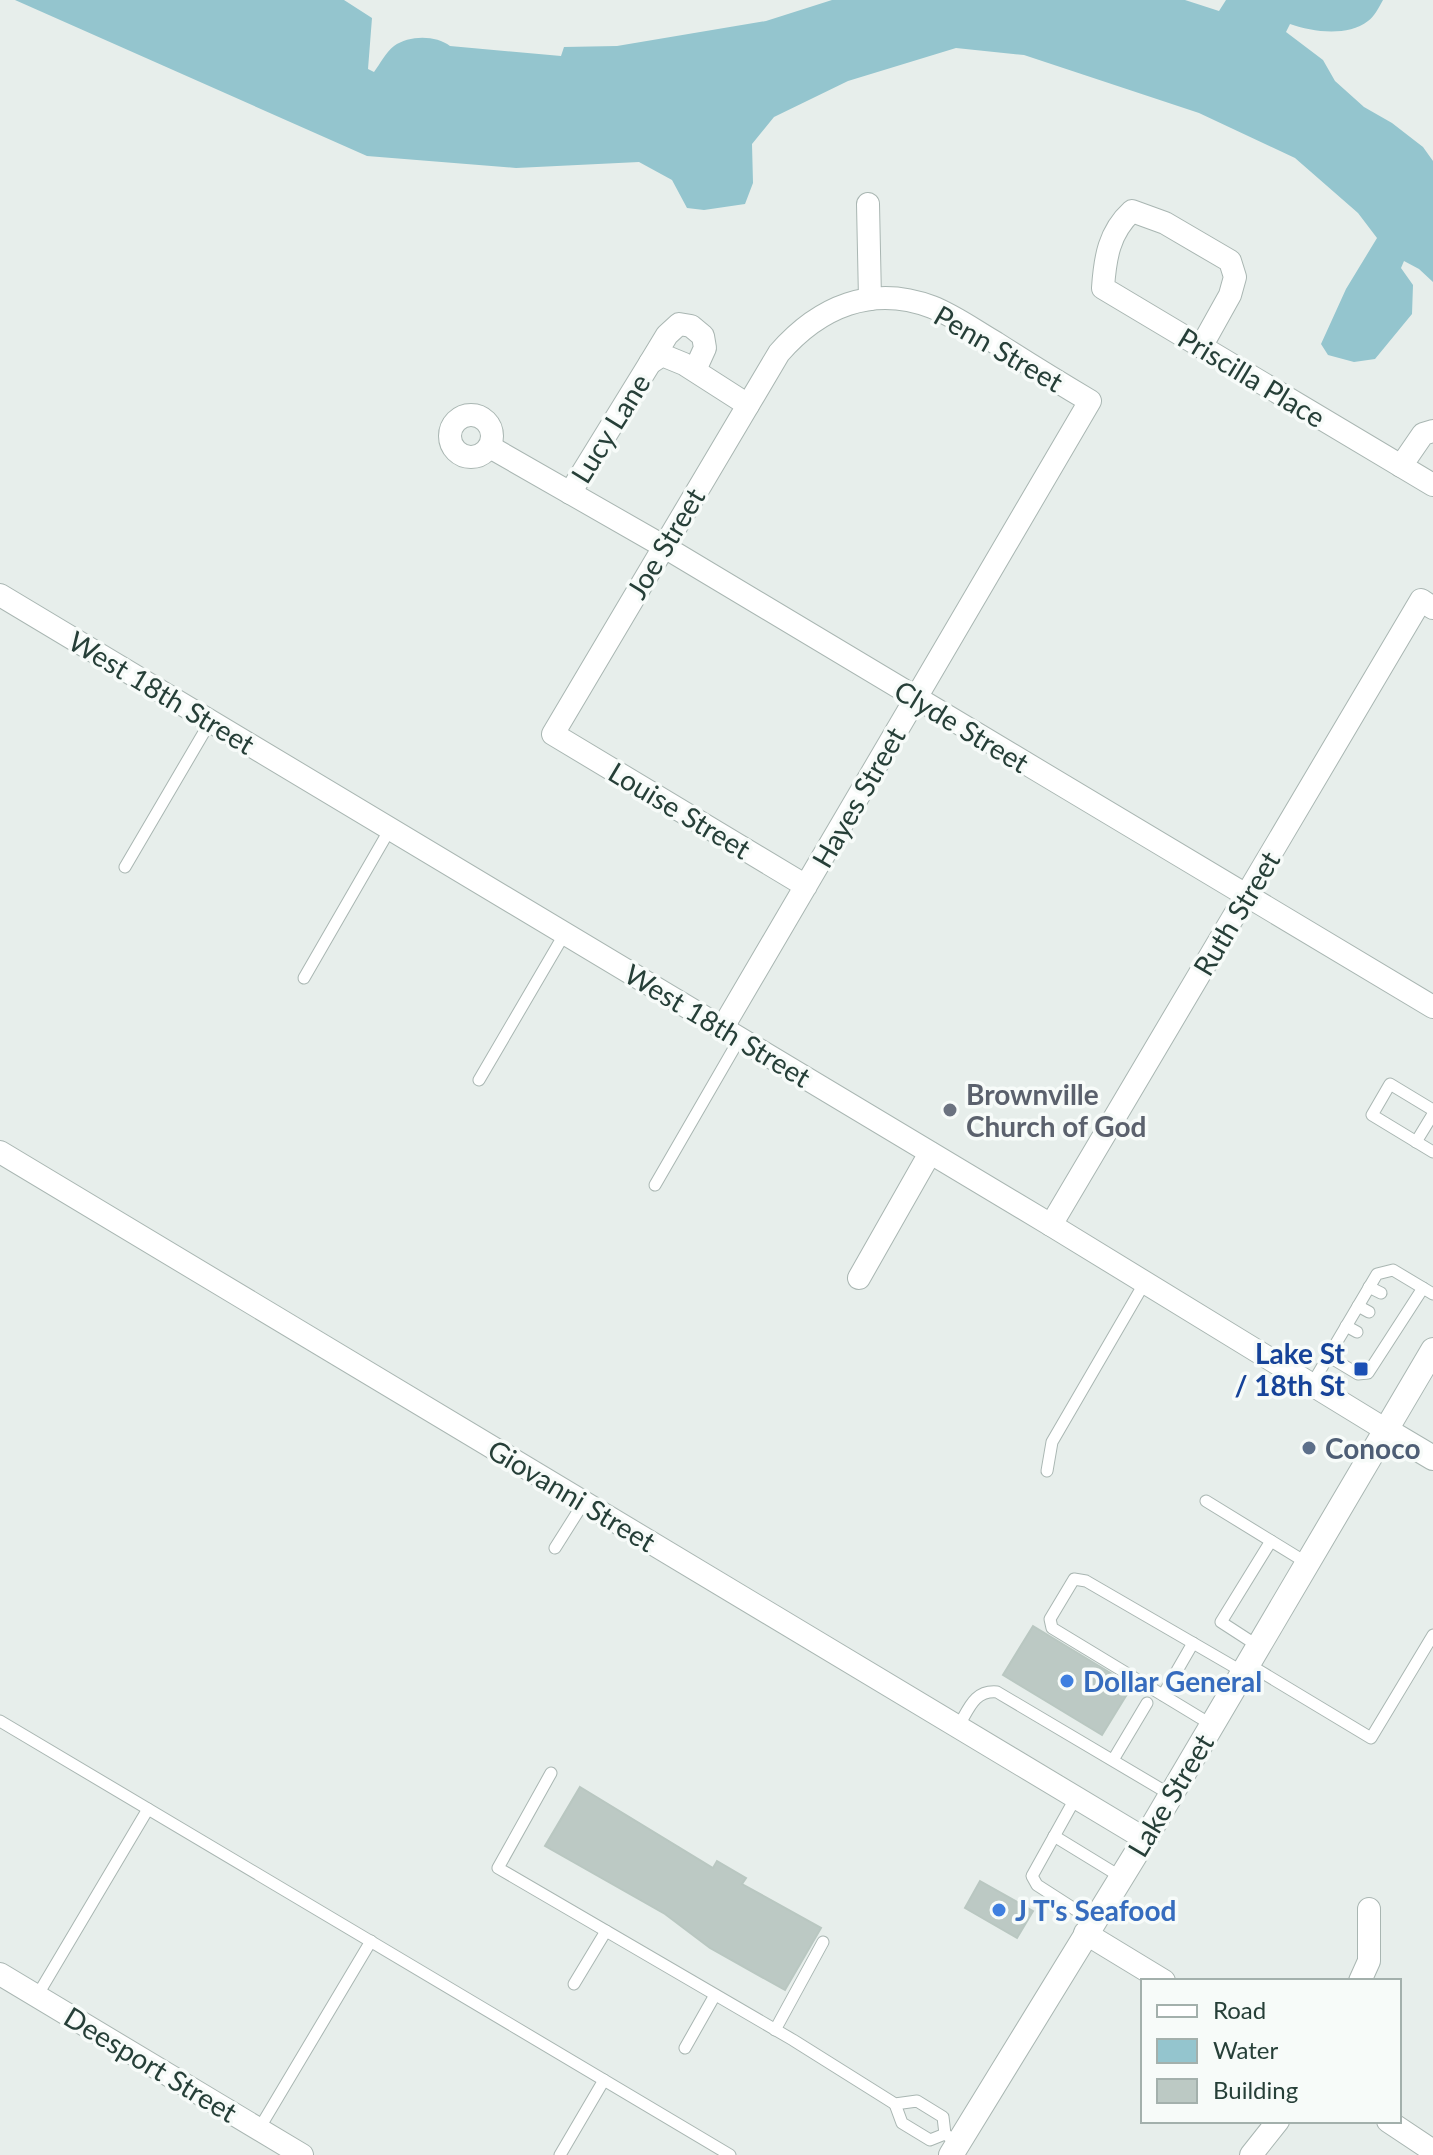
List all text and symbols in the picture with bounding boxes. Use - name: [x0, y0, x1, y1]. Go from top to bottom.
- street label: Penn Street: [929, 298, 1069, 398]
- street label: Priscilla Place: [1172, 320, 1332, 434]
- street label: Lucy Lane: [563, 367, 657, 489]
- street label: Joe Street: [619, 482, 711, 604]
- street label: West 18th Street: [63, 623, 261, 761]
- street label: Clyde Street: [889, 673, 1035, 779]
- street label: Hayes Street: [804, 721, 912, 873]
- street label: Louise Street: [603, 754, 757, 866]
- street label: Ruth Street: [1186, 845, 1286, 981]
- street label: West 18th Street: [619, 956, 817, 1094]
- place label: Brownville Church of God: [966, 1077, 1146, 1143]
- marker: Brownville Church of God: [941, 1101, 959, 1119]
- place label: Lake St / 18th St: [1234, 1336, 1346, 1402]
- marker: Lake St / 18th St: [1352, 1360, 1370, 1378]
- place label: Conoco: [1325, 1431, 1421, 1465]
- street label: Giovanni Street: [482, 1432, 662, 1558]
- marker: Conoco: [1300, 1439, 1318, 1457]
- place label: Dollar General: [1083, 1664, 1262, 1698]
- marker: Dollar General: [1058, 1672, 1076, 1690]
- street label: Lake Street: [1120, 1727, 1220, 1863]
- place label: J T's Seafood: [1015, 1893, 1176, 1927]
- marker: J T's Seafood: [990, 1901, 1008, 1919]
- legend: [1141, 1979, 1401, 2123]
- text: Road: [1213, 1995, 1266, 2024]
- street label: Deesport Street: [58, 1999, 244, 2129]
- text: Water: [1213, 2035, 1278, 2064]
- text: Building: [1213, 2075, 1298, 2104]

